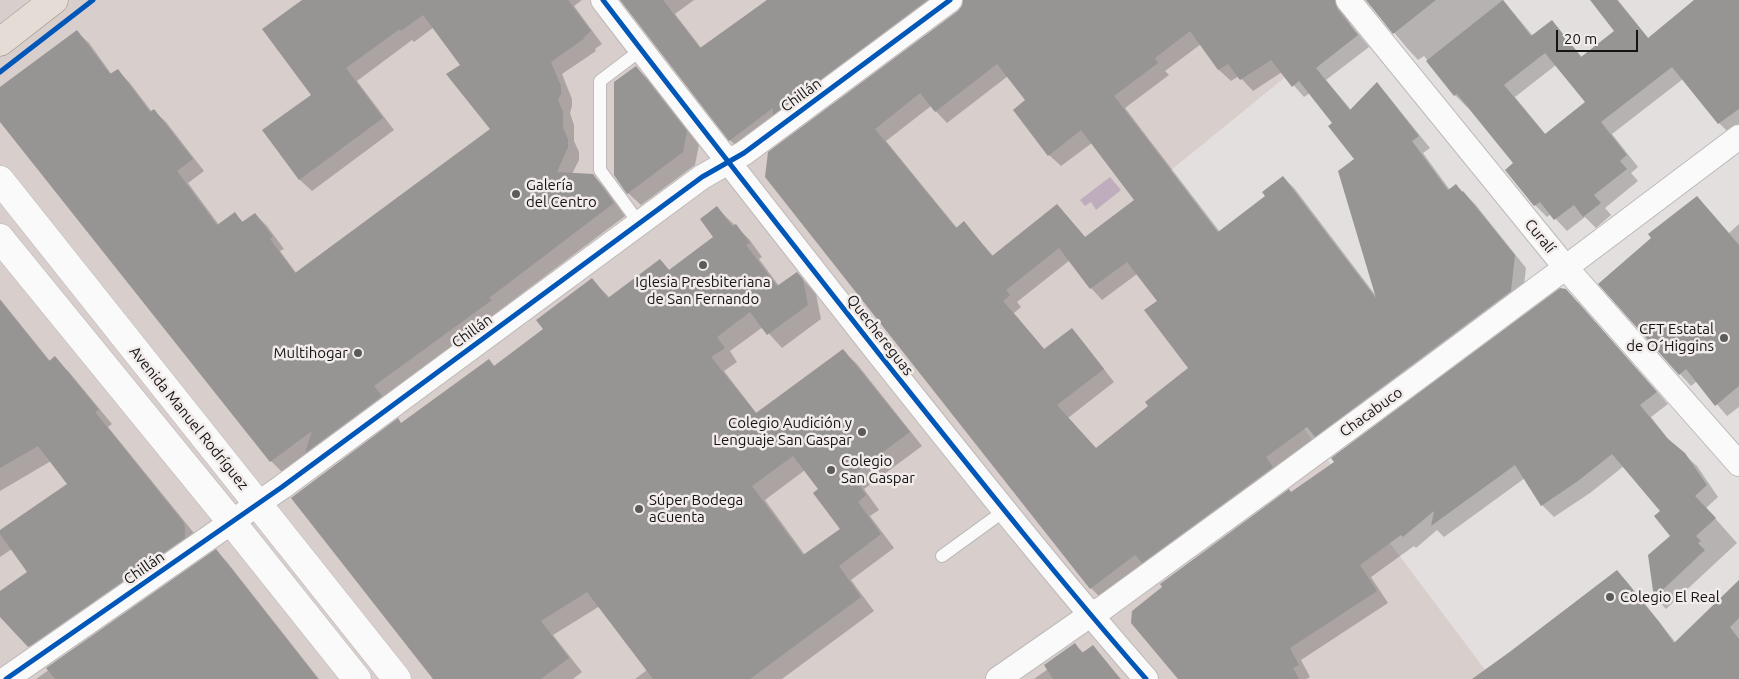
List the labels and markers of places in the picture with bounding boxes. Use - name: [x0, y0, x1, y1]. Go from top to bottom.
- place label: Galería del Centro: [526, 176, 597, 211]
- marker: Galería del Centro: [510, 188, 522, 200]
- marker: Iglesia Presbiteriana de San Fernando: [697, 259, 709, 271]
- place label: Iglesia Presbiteriana de San Fernando: [635, 273, 771, 308]
- place label: CFT Estatal de O´Higgins: [1626, 320, 1714, 355]
- marker: CFT Estatal de O´Higgins: [1718, 332, 1730, 344]
- place label: Multihogar: [274, 344, 348, 362]
- marker: Multihogar: [352, 347, 364, 359]
- place label: Colegio Audición y Lenguaje San Gaspar: [713, 414, 852, 449]
- marker: Colegio Audición y Lenguaje San Gaspar: [856, 426, 868, 438]
- place label: Colegio San Gaspar: [841, 452, 915, 487]
- marker: Colegio San Gaspar: [825, 464, 837, 476]
- place label: Súper Bodega aCuenta: [649, 491, 743, 526]
- marker: Súper Bodega aCuenta: [633, 503, 645, 515]
- place label: Colegio El Real: [1620, 588, 1720, 606]
- marker: Colegio El Real: [1604, 591, 1616, 603]

